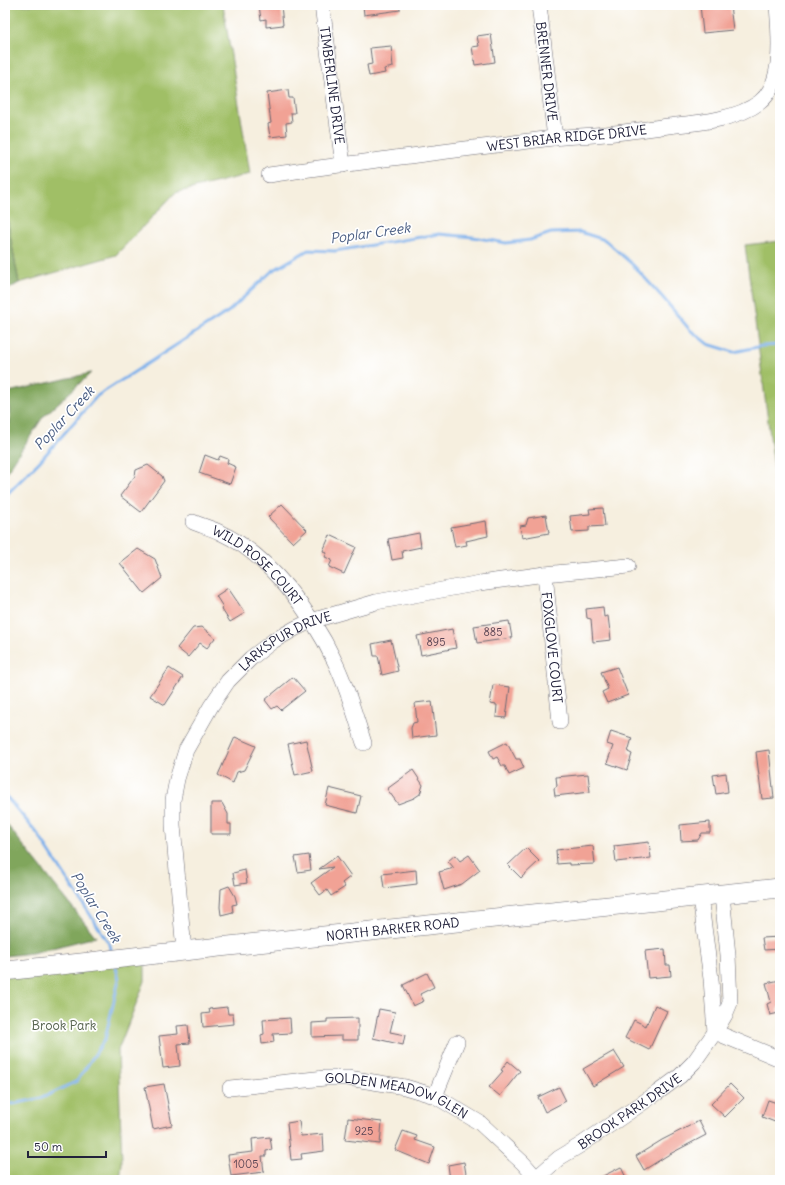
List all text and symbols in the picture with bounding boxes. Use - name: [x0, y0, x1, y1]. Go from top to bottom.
- street label: BRENNER DRIVE: [533, 21, 561, 123]
- street label: TIMBERLINE DRIVE: [316, 25, 349, 146]
- street label: WEST BRIAR RIDGE DRIVE: [486, 121, 648, 155]
- water label: Poplar Creek: [329, 218, 412, 248]
- water label: Poplar Creek: [30, 382, 99, 454]
- street label: WILD ROSE COURT: [209, 521, 307, 609]
- street label: FOXGLOVE COURT: [538, 591, 567, 704]
- street label: LARKSPUR DRIVE: [235, 607, 334, 674]
- house number: 885: [484, 625, 503, 639]
- house number: 895: [427, 635, 446, 649]
- water label: Poplar Creek: [67, 868, 125, 947]
- street label: NORTH BARKER ROAD: [325, 913, 460, 944]
- park label: Brook Park: [32, 1017, 97, 1034]
- street label: BROOK PARK DRIVE: [574, 1069, 685, 1153]
- street label: GOLDEN MEADOW GLEN: [325, 1070, 471, 1122]
- house number: 925: [355, 1124, 373, 1138]
- scale bar: [28, 1133, 106, 1159]
- text: 50 m: [34, 1139, 63, 1154]
- house number: 1005: [233, 1157, 259, 1171]

